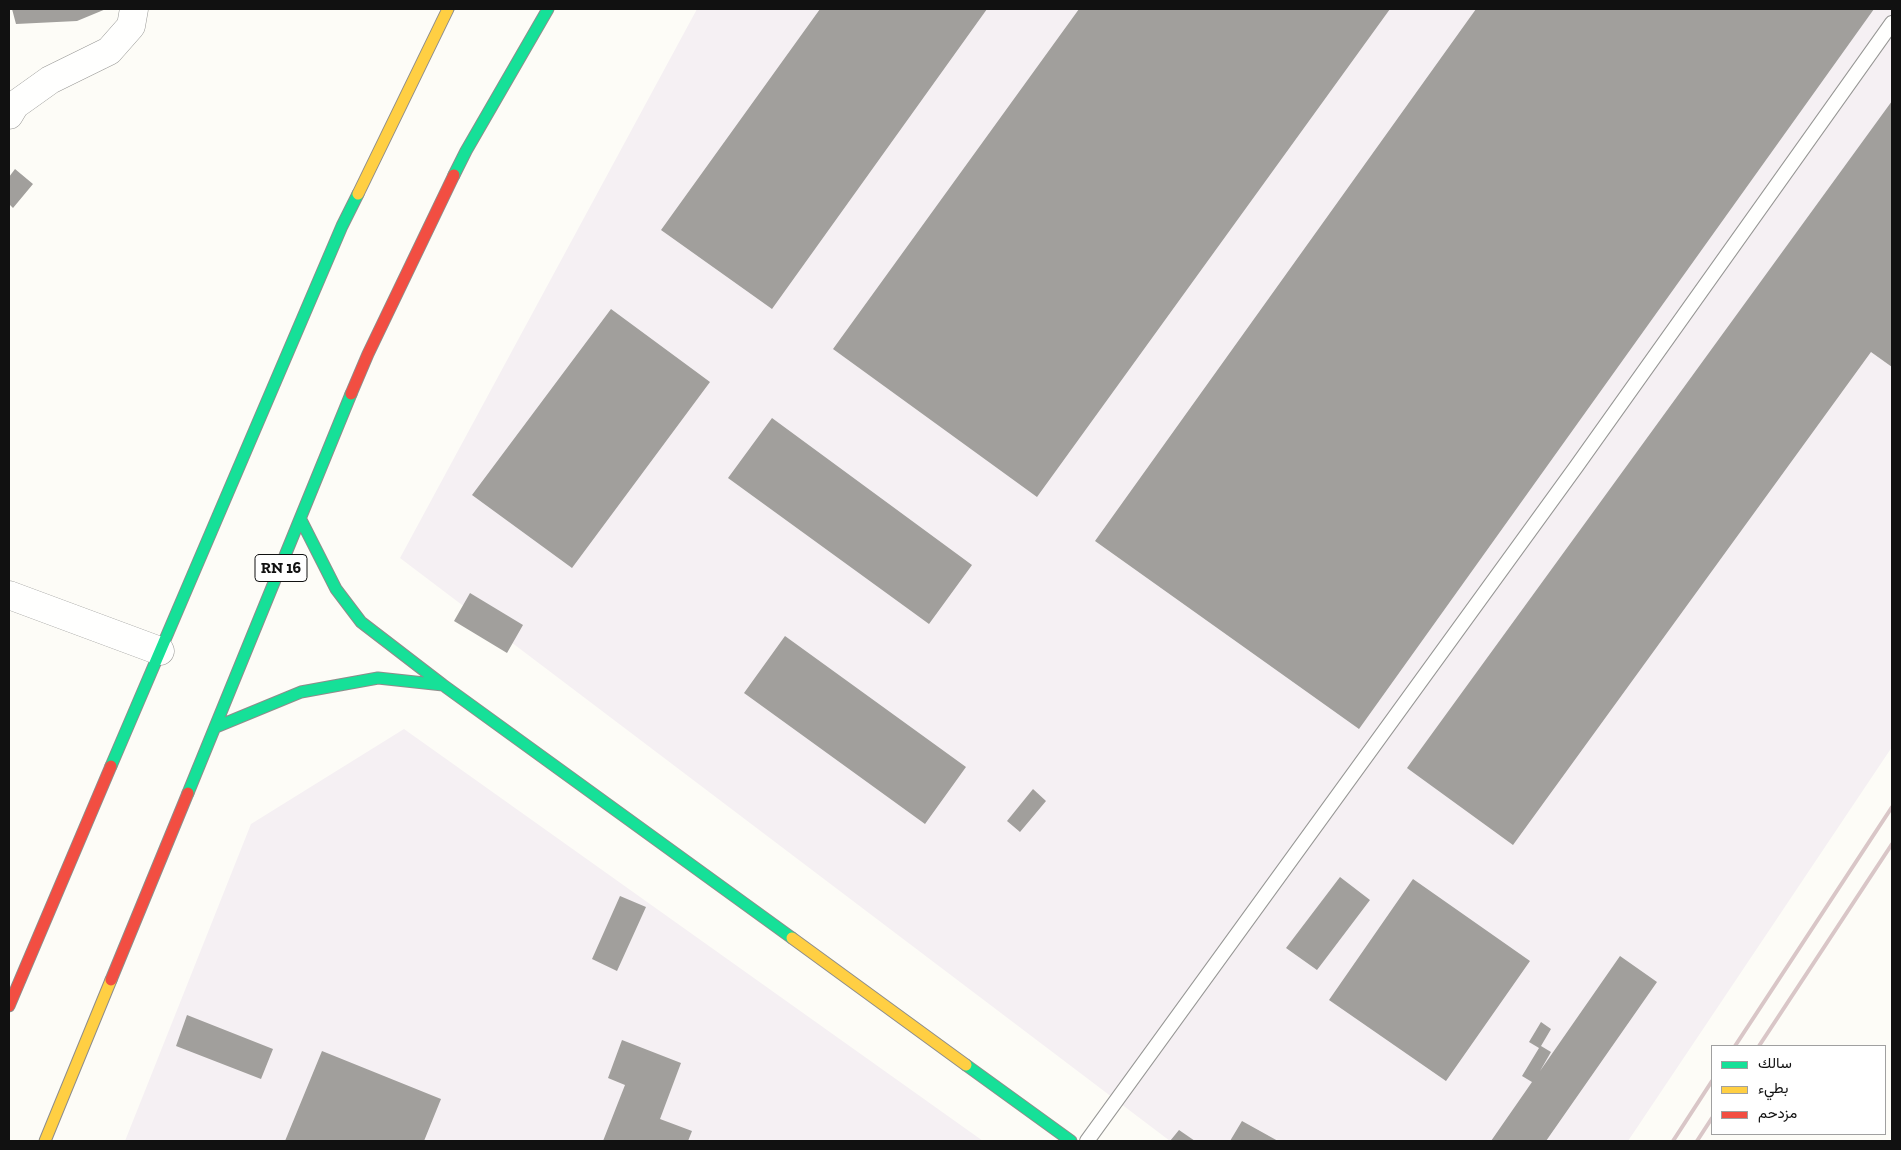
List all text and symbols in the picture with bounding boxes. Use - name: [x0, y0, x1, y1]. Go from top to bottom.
- road number: RN 16: [255, 554, 307, 582]
- legend: [1711, 1045, 1886, 1135]
- text: سالك: [1758, 1054, 1792, 1072]
- text: بطيء: [1758, 1079, 1788, 1097]
- text: مزدحم: [1758, 1104, 1797, 1122]

